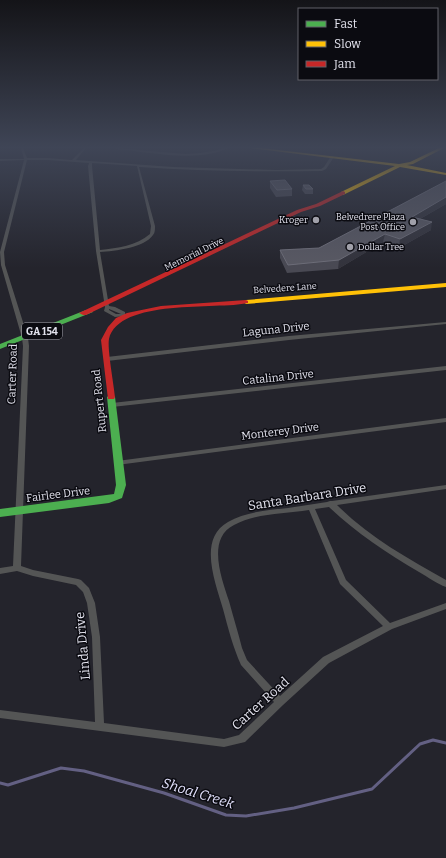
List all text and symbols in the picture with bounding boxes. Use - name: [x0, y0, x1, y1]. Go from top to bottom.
- legend: [298, 8, 438, 80]
- text: Fast: [334, 17, 358, 31]
- text: Slow: [334, 37, 361, 51]
- text: Jam: [333, 57, 356, 71]
- place label: Belvedrere Plaza Post Office: [336, 212, 405, 232]
- place label: Kroger: [279, 215, 308, 225]
- marker: Kroger: [311, 215, 321, 225]
- marker: Belvedrere Plaza Post Office: [408, 217, 418, 227]
- street label: Memorial Drive: [163, 235, 225, 273]
- marker: Dollar Tree: [345, 242, 355, 252]
- place label: Dollar Tree: [358, 242, 404, 252]
- street label: Belvedere Lane: [253, 281, 317, 295]
- street label: Laguna Drive: [242, 320, 310, 339]
- road number: GA 154: [22, 323, 62, 339]
- street label: Carter Road: [5, 343, 20, 404]
- street label: Catalina Drive: [242, 367, 314, 388]
- street label: Rupert Road: [90, 368, 109, 433]
- street label: Monterey Drive: [240, 420, 320, 443]
- street label: Santa Barbara Drive: [247, 480, 367, 513]
- street label: Fairlee Drive: [25, 484, 91, 505]
- street label: Linda Drive: [72, 611, 93, 681]
- street label: Carter Road: [229, 674, 292, 733]
- water label: Shoal Creek: [160, 774, 236, 813]

